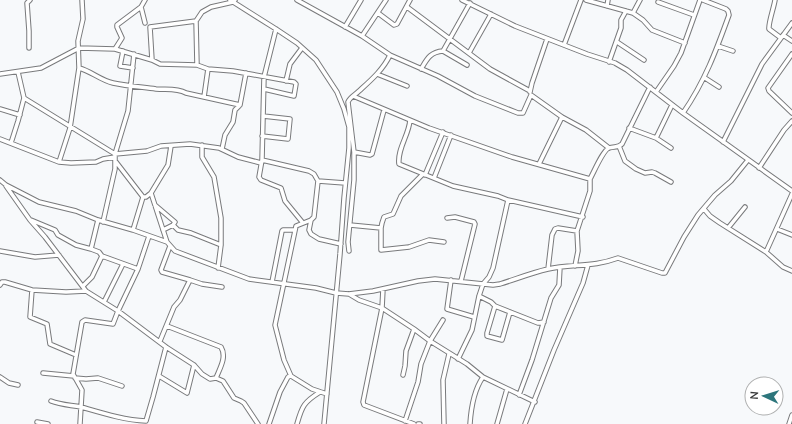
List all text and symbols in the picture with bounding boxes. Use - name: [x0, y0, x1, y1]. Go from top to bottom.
- north arrow: [744, 376, 784, 416]
- text: N: [747, 391, 762, 400]

